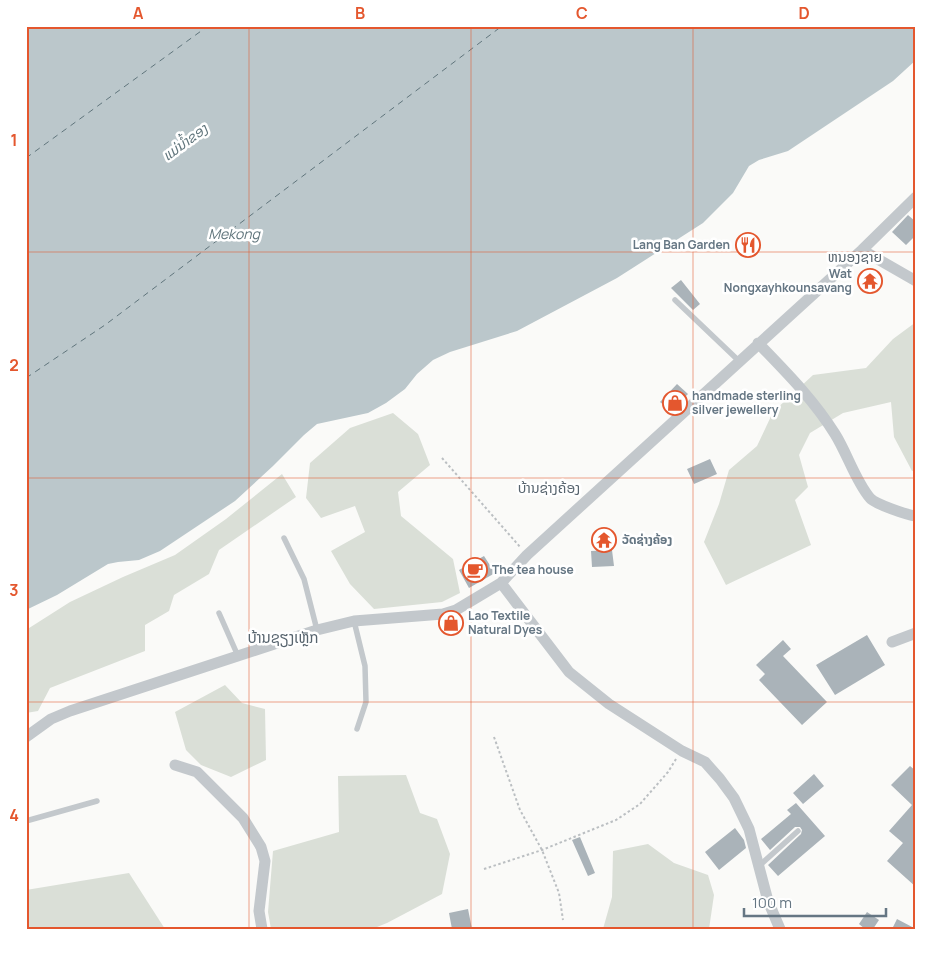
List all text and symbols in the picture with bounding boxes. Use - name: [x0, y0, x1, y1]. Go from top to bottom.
- text: A: [133, 2, 144, 24]
- text: B: [355, 2, 365, 24]
- text: C: [576, 2, 588, 24]
- text: D: [798, 2, 810, 24]
- water label: ແມ່ນ້ຳຂອງ: [158, 118, 212, 164]
- text: 1: [10, 129, 18, 151]
- water label: Mekong: [208, 224, 262, 243]
- restaurant icon: Lang Ban Garden: [735, 232, 761, 258]
- place label: Lang Ban Garden: [633, 236, 730, 253]
- district label: ຫນອງຊາຍ: [828, 247, 882, 266]
- place label: Wat Nongxayhkounsavang: [724, 265, 852, 296]
- temple icon: Wat Nongxayhkounsavang: [857, 268, 883, 294]
- text: 2: [9, 354, 19, 376]
- place label: handmade sterling silver jewellery: [692, 387, 801, 418]
- shop icon: handmade sterling silver jewellery: [662, 390, 688, 416]
- district label: ບ້ານຊ່າງຄ້ອງ: [518, 478, 580, 497]
- temple icon: ວັດຊ່າງຄ້ອງ: [591, 527, 617, 553]
- place label: ວັດຊ່າງຄ້ອງ: [622, 531, 672, 548]
- cafe icon: The tea house: [462, 557, 488, 583]
- place label: The tea house: [492, 561, 574, 578]
- text: 3: [9, 579, 19, 601]
- place label: Lao Textile Natural Dyes: [468, 607, 543, 638]
- shop icon: Lao Textile Natural Dyes: [438, 610, 464, 636]
- district label: ບ້ານຊຽງເຫຼັກ: [248, 627, 318, 648]
- text: 4: [9, 804, 19, 826]
- scale bar: [744, 885, 887, 917]
- text: 100 m: [752, 892, 792, 913]

